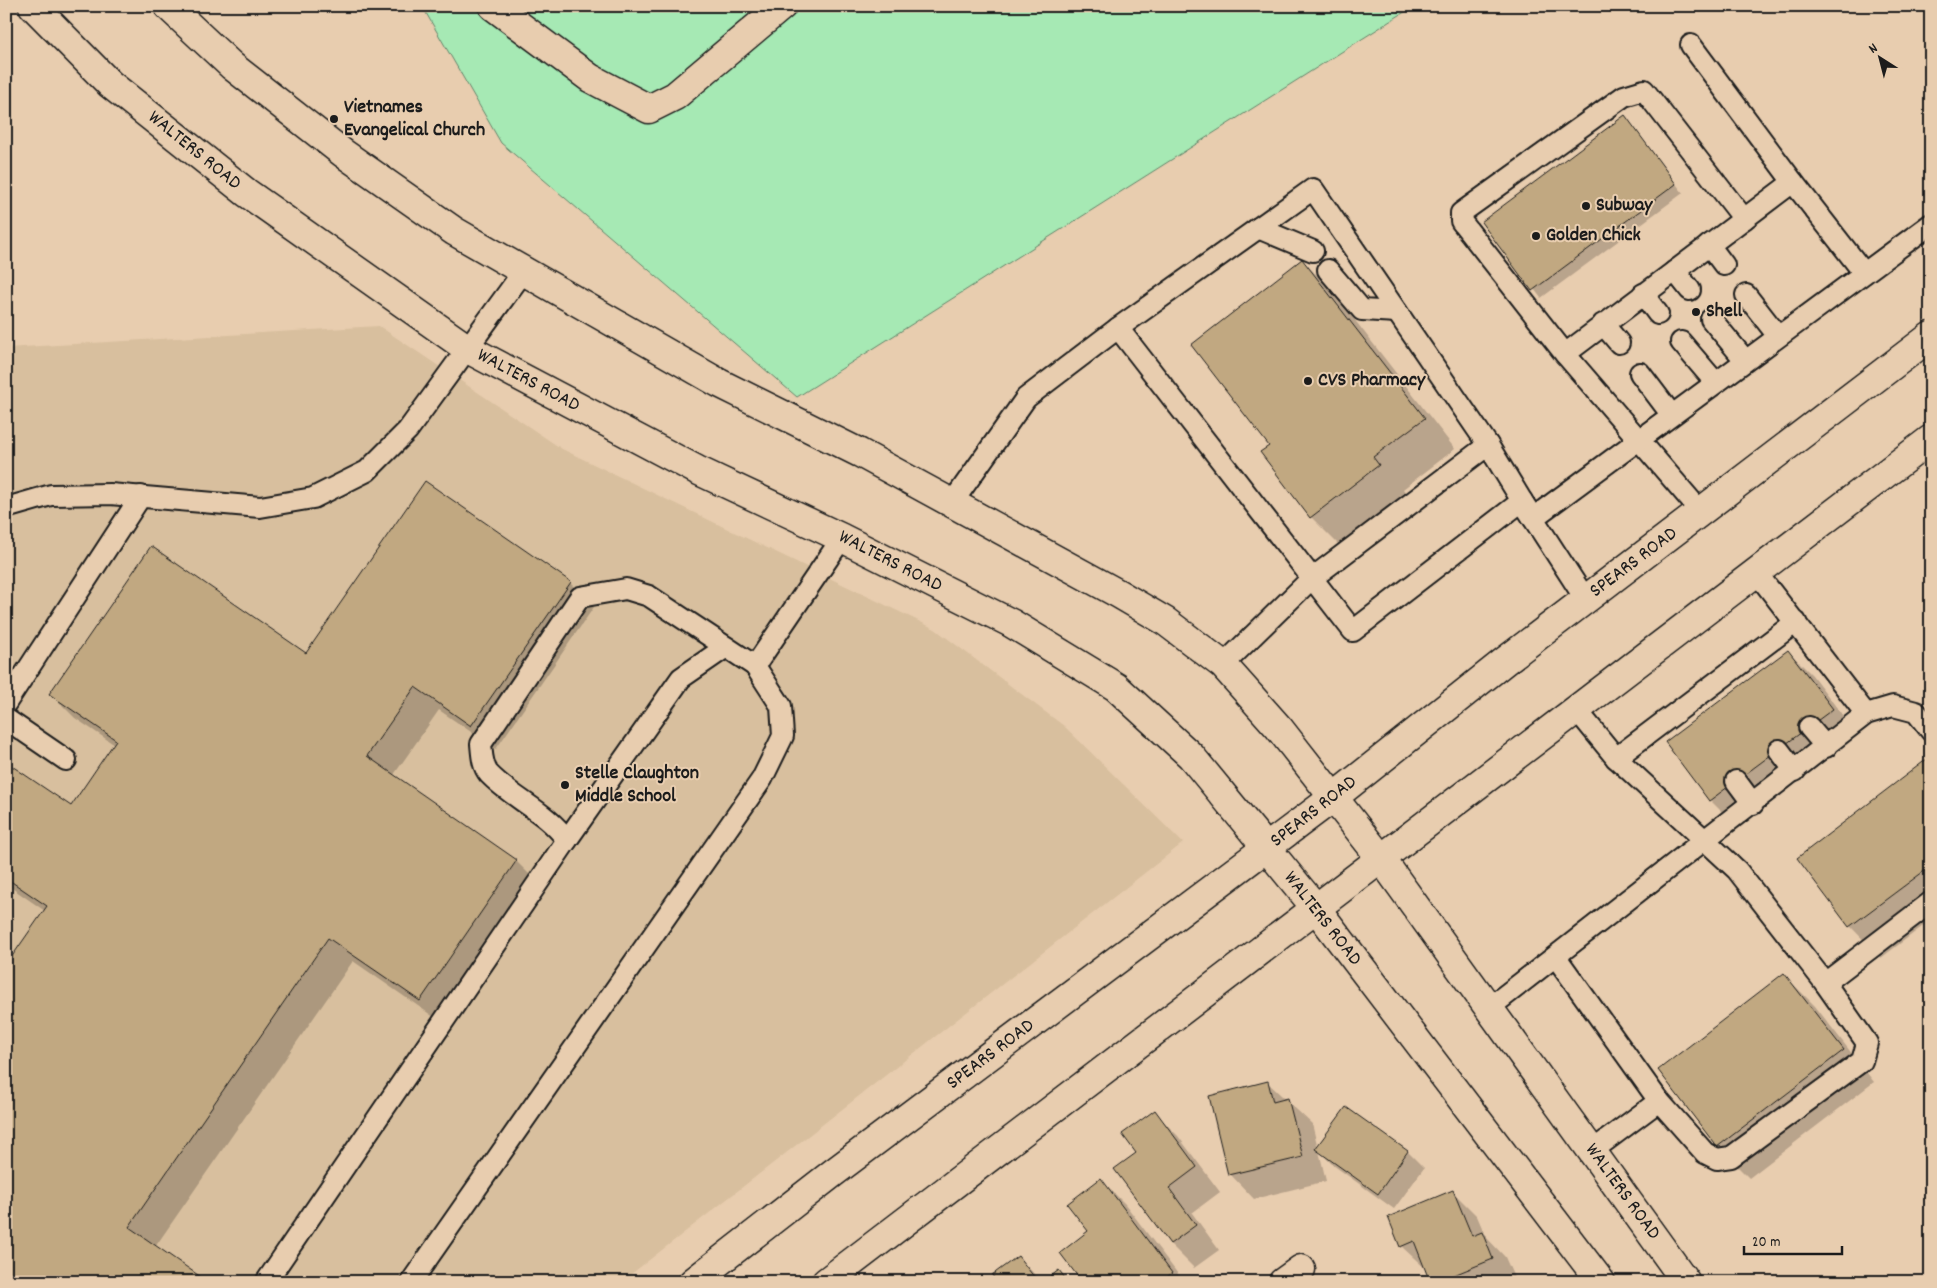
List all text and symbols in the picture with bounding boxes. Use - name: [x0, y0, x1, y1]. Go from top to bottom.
- north arrow: [1854, 32, 1904, 82]
- text: N: [1865, 39, 1882, 59]
- place label: Vietnames Evangelical Church: [344, 94, 485, 145]
- street label: WALTERS ROAD: [141, 104, 247, 198]
- marker: Vietnames Evangelical Church: [328, 113, 340, 125]
- place label: Subway: [1596, 192, 1653, 220]
- marker: Subway: [1580, 200, 1592, 212]
- place label: Golden Chick: [1546, 222, 1641, 250]
- marker: Golden Chick: [1530, 230, 1542, 242]
- place label: Shell: [1706, 298, 1743, 326]
- marker: Shell: [1690, 306, 1702, 318]
- street label: WALTERS ROAD: [471, 342, 585, 420]
- place label: CVS Pharmacy: [1318, 367, 1426, 395]
- marker: CVS Pharmacy: [1302, 375, 1314, 387]
- street label: SPEARS ROAD: [1584, 521, 1684, 605]
- street label: WALTERS ROAD: [833, 524, 947, 600]
- place label: Stelle Claughton Middle School: [575, 760, 699, 811]
- street label: SPEARS ROAD: [1265, 769, 1363, 855]
- marker: Stelle Claughton Middle School: [559, 779, 571, 791]
- street label: WALTERS ROAD: [1276, 866, 1368, 972]
- street label: SPEARS ROAD: [941, 1013, 1041, 1097]
- street label: WALTERS ROAD: [1577, 1138, 1667, 1246]
- scale bar: [1744, 1223, 1842, 1255]
- text: 20 m: [1752, 1232, 1780, 1254]

